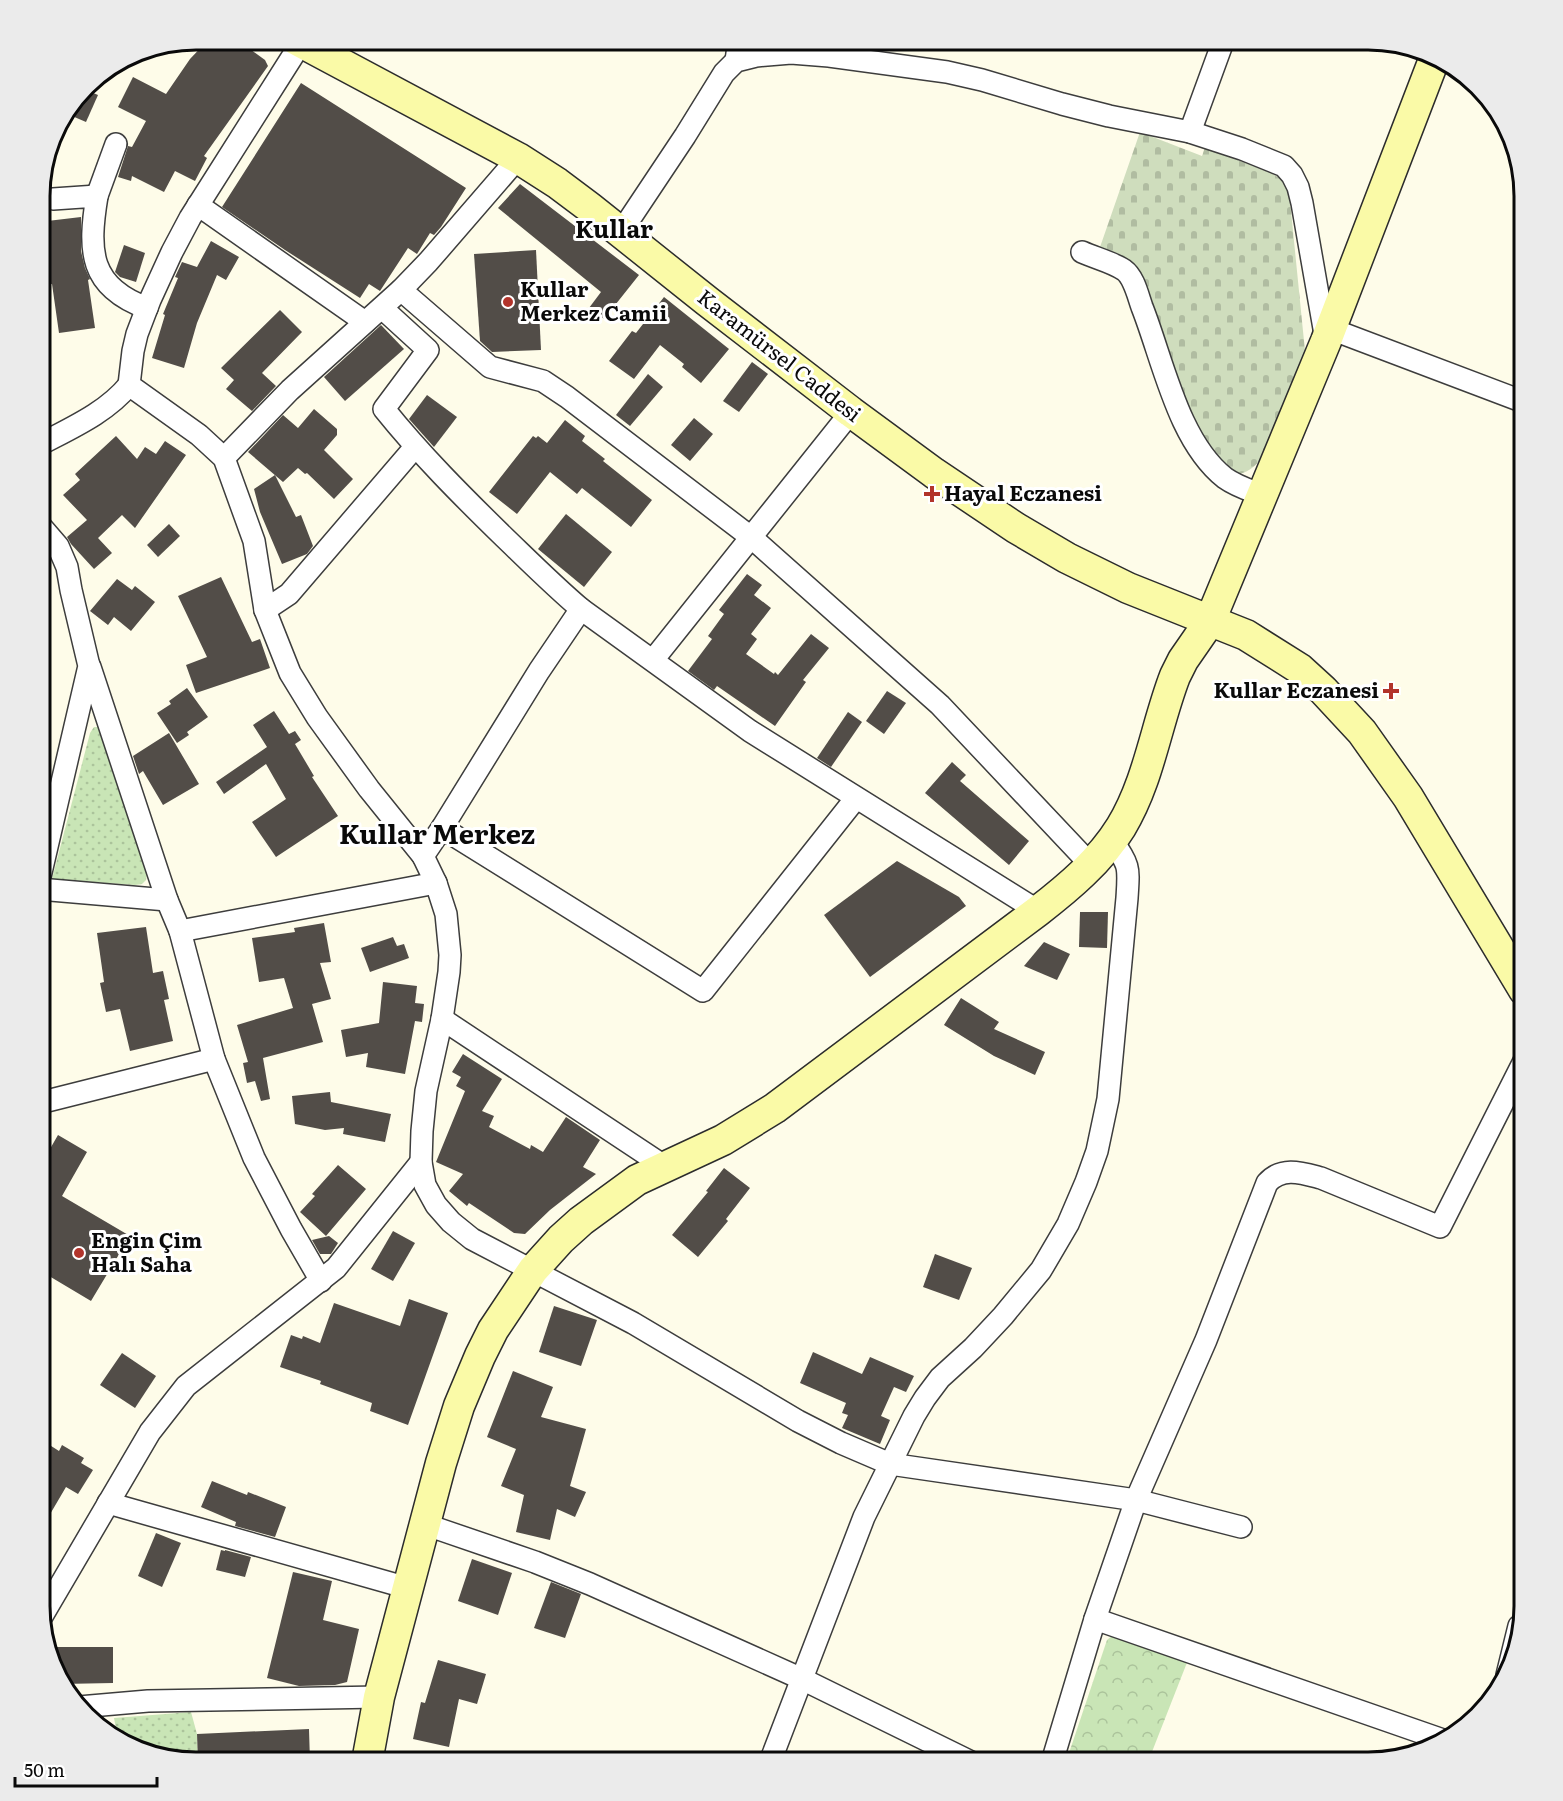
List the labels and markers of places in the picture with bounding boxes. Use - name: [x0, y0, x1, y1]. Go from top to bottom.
- place label: Kullar Merkez Camii: [520, 272, 667, 327]
- marker: Kullar Merkez Camii: [501, 295, 515, 309]
- place label: Hayal Eczanesi: [944, 476, 1102, 507]
- marker: Hayal Eczanesi: [925, 487, 939, 501]
- place label: Kullar Eczanesi: [1214, 673, 1379, 704]
- marker: Kullar Eczanesi: [1384, 684, 1398, 698]
- place label: Engin Çim Halı Saha: [91, 1223, 202, 1278]
- marker: Engin Çim Halı Saha: [72, 1246, 86, 1260]

